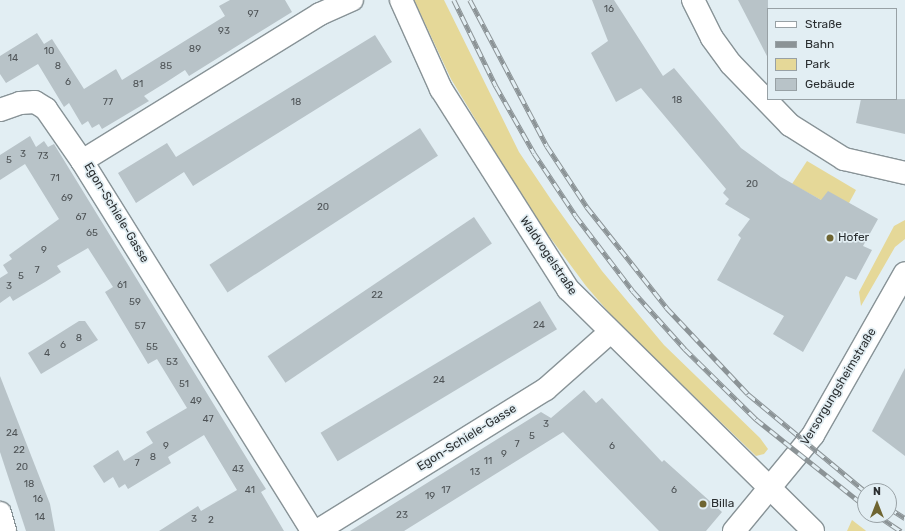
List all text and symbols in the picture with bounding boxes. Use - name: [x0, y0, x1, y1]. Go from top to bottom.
- house number: 16: [604, 4, 614, 16]
- legend: [767, 8, 897, 100]
- house number: 97: [247, 9, 259, 21]
- text: Straße: [805, 17, 842, 31]
- house number: 93: [218, 26, 230, 38]
- text: Bahn: [805, 37, 834, 51]
- house number: 89: [189, 44, 201, 56]
- house number: 10: [44, 46, 54, 58]
- house number: 14: [8, 53, 18, 65]
- text: Park: [805, 57, 830, 71]
- house number: 8: [55, 61, 61, 73]
- house number: 85: [160, 61, 172, 73]
- house number: 6: [65, 77, 71, 89]
- text: Gebäude: [805, 77, 855, 91]
- house number: 81: [133, 79, 143, 91]
- house number: 18: [672, 95, 682, 107]
- house number: 77: [103, 97, 113, 109]
- house number: 18: [291, 97, 301, 109]
- house number: 3: [20, 149, 26, 161]
- house number: 73: [37, 151, 49, 163]
- house number: 5: [6, 155, 12, 167]
- street label: Egon-Schiele-Gasse: [80, 160, 152, 266]
- house number: 71: [50, 173, 60, 185]
- house number: 20: [746, 179, 758, 191]
- house number: 69: [61, 193, 73, 205]
- house number: 20: [317, 202, 329, 214]
- house number: 67: [76, 212, 86, 224]
- street label: Waldvogelstraße: [516, 214, 580, 298]
- house number: 65: [86, 228, 98, 240]
- place label: Hofer: [838, 231, 869, 245]
- marker: Hofer: [825, 233, 835, 243]
- house number: 9: [41, 245, 47, 257]
- house number: 7: [34, 265, 40, 277]
- house number: 5: [18, 271, 24, 283]
- house number: 61: [117, 280, 127, 292]
- house number: 3: [6, 281, 12, 293]
- house number: 22: [371, 290, 383, 302]
- house number: 59: [129, 297, 141, 309]
- house number: 24: [533, 320, 545, 332]
- house number: 57: [134, 321, 146, 333]
- street label: Versorgungsheimstraße: [798, 326, 880, 448]
- house number: 8: [76, 333, 82, 345]
- house number: 6: [60, 340, 66, 352]
- house number: 55: [146, 342, 158, 354]
- house number: 4: [44, 348, 50, 360]
- house number: 53: [166, 357, 178, 369]
- house number: 24: [433, 375, 445, 387]
- house number: 51: [179, 379, 189, 391]
- house number: 49: [190, 396, 202, 408]
- street label: Egon-Schiele-Gasse: [415, 402, 519, 474]
- house number: 47: [202, 414, 214, 426]
- house number: 3: [543, 419, 549, 431]
- house number: 24: [6, 428, 18, 440]
- house number: 5: [529, 431, 535, 443]
- house number: 7: [514, 439, 520, 451]
- house number: 9: [163, 441, 169, 453]
- house number: 6: [609, 441, 615, 453]
- house number: 22: [13, 445, 25, 457]
- house number: 9: [501, 449, 507, 461]
- house number: 8: [150, 452, 156, 464]
- house number: 11: [484, 456, 492, 468]
- house number: 7: [134, 458, 140, 470]
- house number: 20: [16, 462, 28, 474]
- house number: 43: [232, 464, 244, 476]
- house number: 13: [470, 467, 480, 479]
- house number: 18: [24, 479, 34, 491]
- north arrow: [857, 483, 897, 523]
- house number: 41: [245, 485, 255, 497]
- house number: 17: [441, 485, 451, 497]
- house number: 6: [671, 485, 677, 497]
- text: N: [873, 485, 881, 498]
- house number: 19: [425, 491, 435, 503]
- house number: 16: [33, 494, 43, 506]
- place label: Billa: [711, 497, 734, 511]
- marker: Billa: [698, 499, 708, 509]
- house number: 23: [396, 510, 408, 522]
- house number: 14: [35, 512, 45, 524]
- house number: 3: [191, 514, 197, 526]
- house number: 2: [208, 515, 214, 527]

